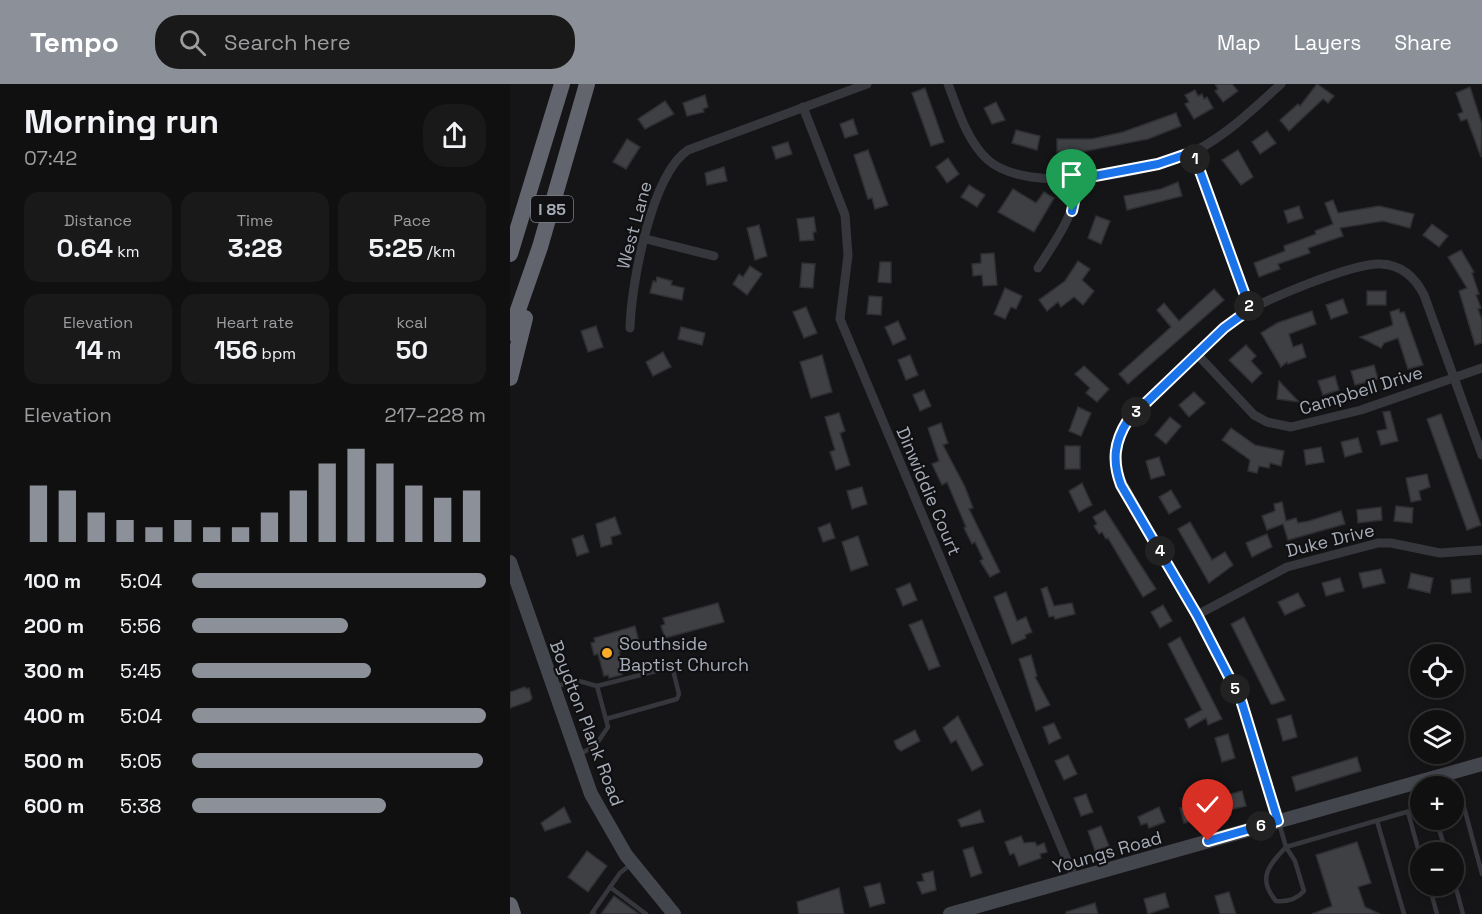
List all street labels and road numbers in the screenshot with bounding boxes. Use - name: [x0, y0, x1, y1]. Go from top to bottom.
- street label: West Lane: [611, 178, 657, 272]
- road number: I 85: [531, 196, 573, 222]
- street label: Campbell Drive: [1297, 360, 1425, 420]
- street label: Dinwiddie Court: [891, 423, 967, 559]
- street label: Duke Drive: [1283, 518, 1377, 562]
- street label: Boydton Plank Road: [545, 637, 629, 809]
- street label: Youngs Road: [1050, 825, 1164, 879]

